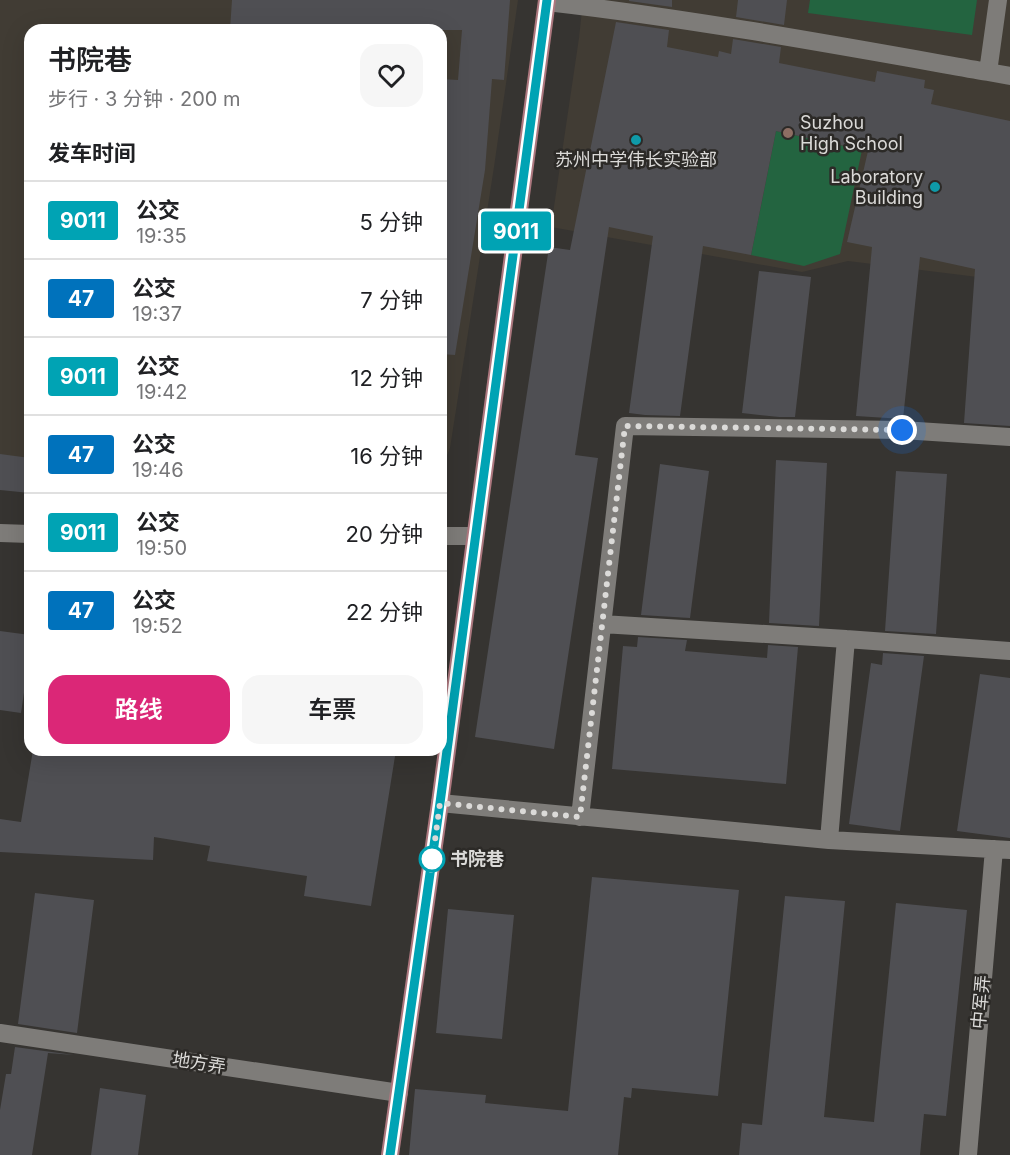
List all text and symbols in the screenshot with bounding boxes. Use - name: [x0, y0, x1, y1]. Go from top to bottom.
- text: 书院巷: [48, 43, 132, 77]
- button: heart: [360, 44, 423, 107]
- text: 步行 · 3 分钟 · 200 m: [48, 87, 241, 111]
- place label: Suzhou High School: [800, 112, 903, 154]
- marker: Suzhou High School: [781, 126, 795, 140]
- marker: 苏州中学伟长实验部: [629, 133, 643, 147]
- text: 发车时间: [48, 140, 136, 166]
- place label: 苏州中学伟长实验部: [555, 149, 717, 170]
- place label: Laboratory Building: [830, 166, 923, 208]
- marker: Laboratory Building: [928, 180, 942, 194]
- text: 公交: [136, 197, 180, 223]
- text: 9011: [60, 208, 106, 233]
- text: 5 分钟: [359, 209, 423, 235]
- line badge: 9011: [474, 212, 558, 250]
- text: 9011: [493, 219, 539, 244]
- text: 19:35: [136, 224, 187, 248]
- text: 公交: [132, 275, 176, 301]
- text: 47: [68, 286, 94, 311]
- text: 7 分钟: [360, 287, 423, 313]
- text: 19:37: [132, 302, 182, 326]
- text: 公交: [136, 353, 180, 379]
- text: 9011: [60, 364, 106, 389]
- text: 12 分钟: [350, 365, 423, 391]
- text: 19:42: [136, 380, 187, 404]
- your location: [887, 415, 917, 445]
- text: 公交: [132, 431, 176, 457]
- text: 47: [68, 442, 94, 467]
- text: 16 分钟: [350, 443, 423, 469]
- text: 19:46: [132, 458, 184, 482]
- text: 公交: [136, 509, 180, 535]
- text: 9011: [60, 520, 106, 545]
- text: 20 分钟: [346, 521, 423, 547]
- text: 19:50: [136, 536, 187, 560]
- text: 公交: [132, 587, 176, 613]
- text: 47: [68, 598, 94, 623]
- text: 22 分钟: [346, 599, 423, 625]
- text: 19:52: [132, 614, 183, 638]
- button: 路线: [48, 675, 230, 744]
- button: 车票: [242, 675, 423, 744]
- marker: 书院巷: [419, 846, 445, 872]
- place label: 书院巷: [450, 848, 504, 869]
- street label: 中军弄: [968, 974, 993, 1030]
- street label: 地方弄: [171, 1048, 227, 1077]

